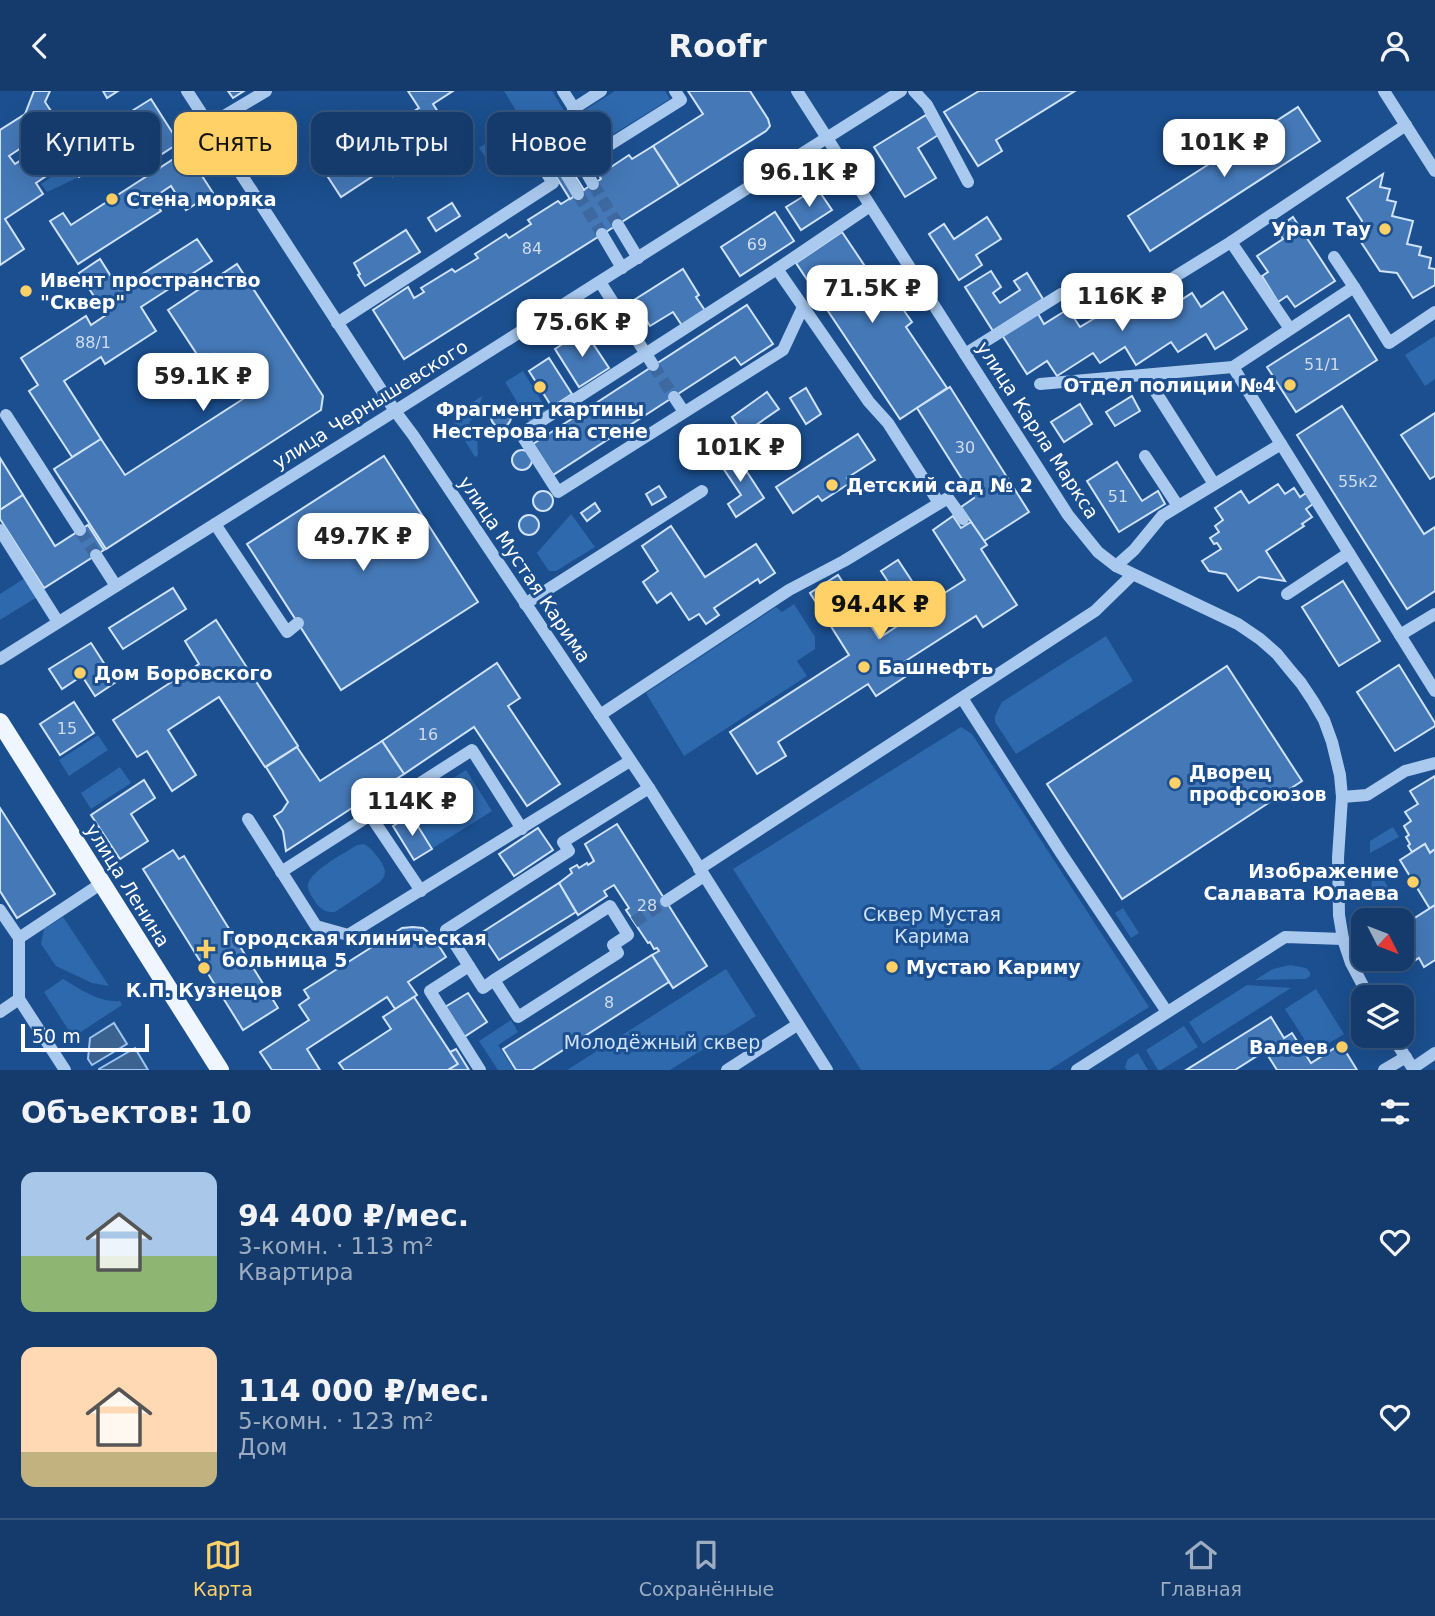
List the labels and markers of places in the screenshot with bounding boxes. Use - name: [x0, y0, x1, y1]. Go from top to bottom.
- pin: 101K ₽: [1167, 119, 1281, 179]
- pin: 96.1K ₽: [744, 149, 874, 209]
- place label: Стена моряка: [126, 188, 277, 210]
- marker: Стена моряка: [104, 191, 120, 207]
- place label: Урал Тау: [1271, 218, 1372, 240]
- marker: Урал Тау: [1377, 221, 1393, 237]
- pin: 71.5K ₽: [807, 265, 937, 325]
- place label: Ивент пространство "Сквер": [40, 269, 261, 313]
- pin: 116K ₽: [1065, 273, 1179, 333]
- marker: Ивент пространство "Сквер": [18, 283, 34, 299]
- pin: 75.6K ₽: [517, 299, 647, 359]
- pin: 59.1K ₽: [138, 353, 268, 413]
- place label: Отдел полиции №4: [1063, 374, 1276, 396]
- marker: Отдел полиции №4: [1282, 377, 1298, 393]
- marker: Фрагмент картины Нестерова на стене: [532, 379, 548, 395]
- place label: Фрагмент картины Нестерова на стене: [432, 398, 648, 442]
- pin: 101K ₽: [683, 425, 797, 484]
- place label: Детский сад № 2: [846, 474, 1033, 496]
- marker: Детский сад № 2: [824, 477, 840, 493]
- pin: 49.7K ₽: [298, 513, 428, 573]
- pin: 94.4K ₽: [815, 581, 945, 641]
- place label: Башнефть: [878, 656, 993, 678]
- marker: Башнефть: [856, 659, 872, 675]
- place label: Дом Боровского: [94, 662, 273, 684]
- marker: Дом Боровского: [72, 665, 88, 681]
- place label: Дворец профсоюзов: [1189, 761, 1327, 805]
- marker: Дворец профсоюзов: [1167, 775, 1183, 791]
- pin: 114K ₽: [355, 779, 469, 838]
- place label: Изображение Салавата Юлаева: [1203, 860, 1399, 904]
- marker: Изображение Салавата Юлаева: [1405, 874, 1421, 890]
- place label: Городская клиническая больница 5: [222, 927, 487, 971]
- marker: Городская клиническая больница 5: [196, 939, 216, 959]
- place label: Мустаю Кариму: [906, 956, 1081, 978]
- marker: Мустаю Кариму: [884, 959, 900, 975]
- marker: К.П. Кузнецов: [196, 960, 212, 976]
- place label: К.П. Кузнецов: [126, 979, 282, 1001]
- place label: Валеев: [1249, 1036, 1328, 1058]
- marker: Валеев: [1334, 1039, 1350, 1055]

